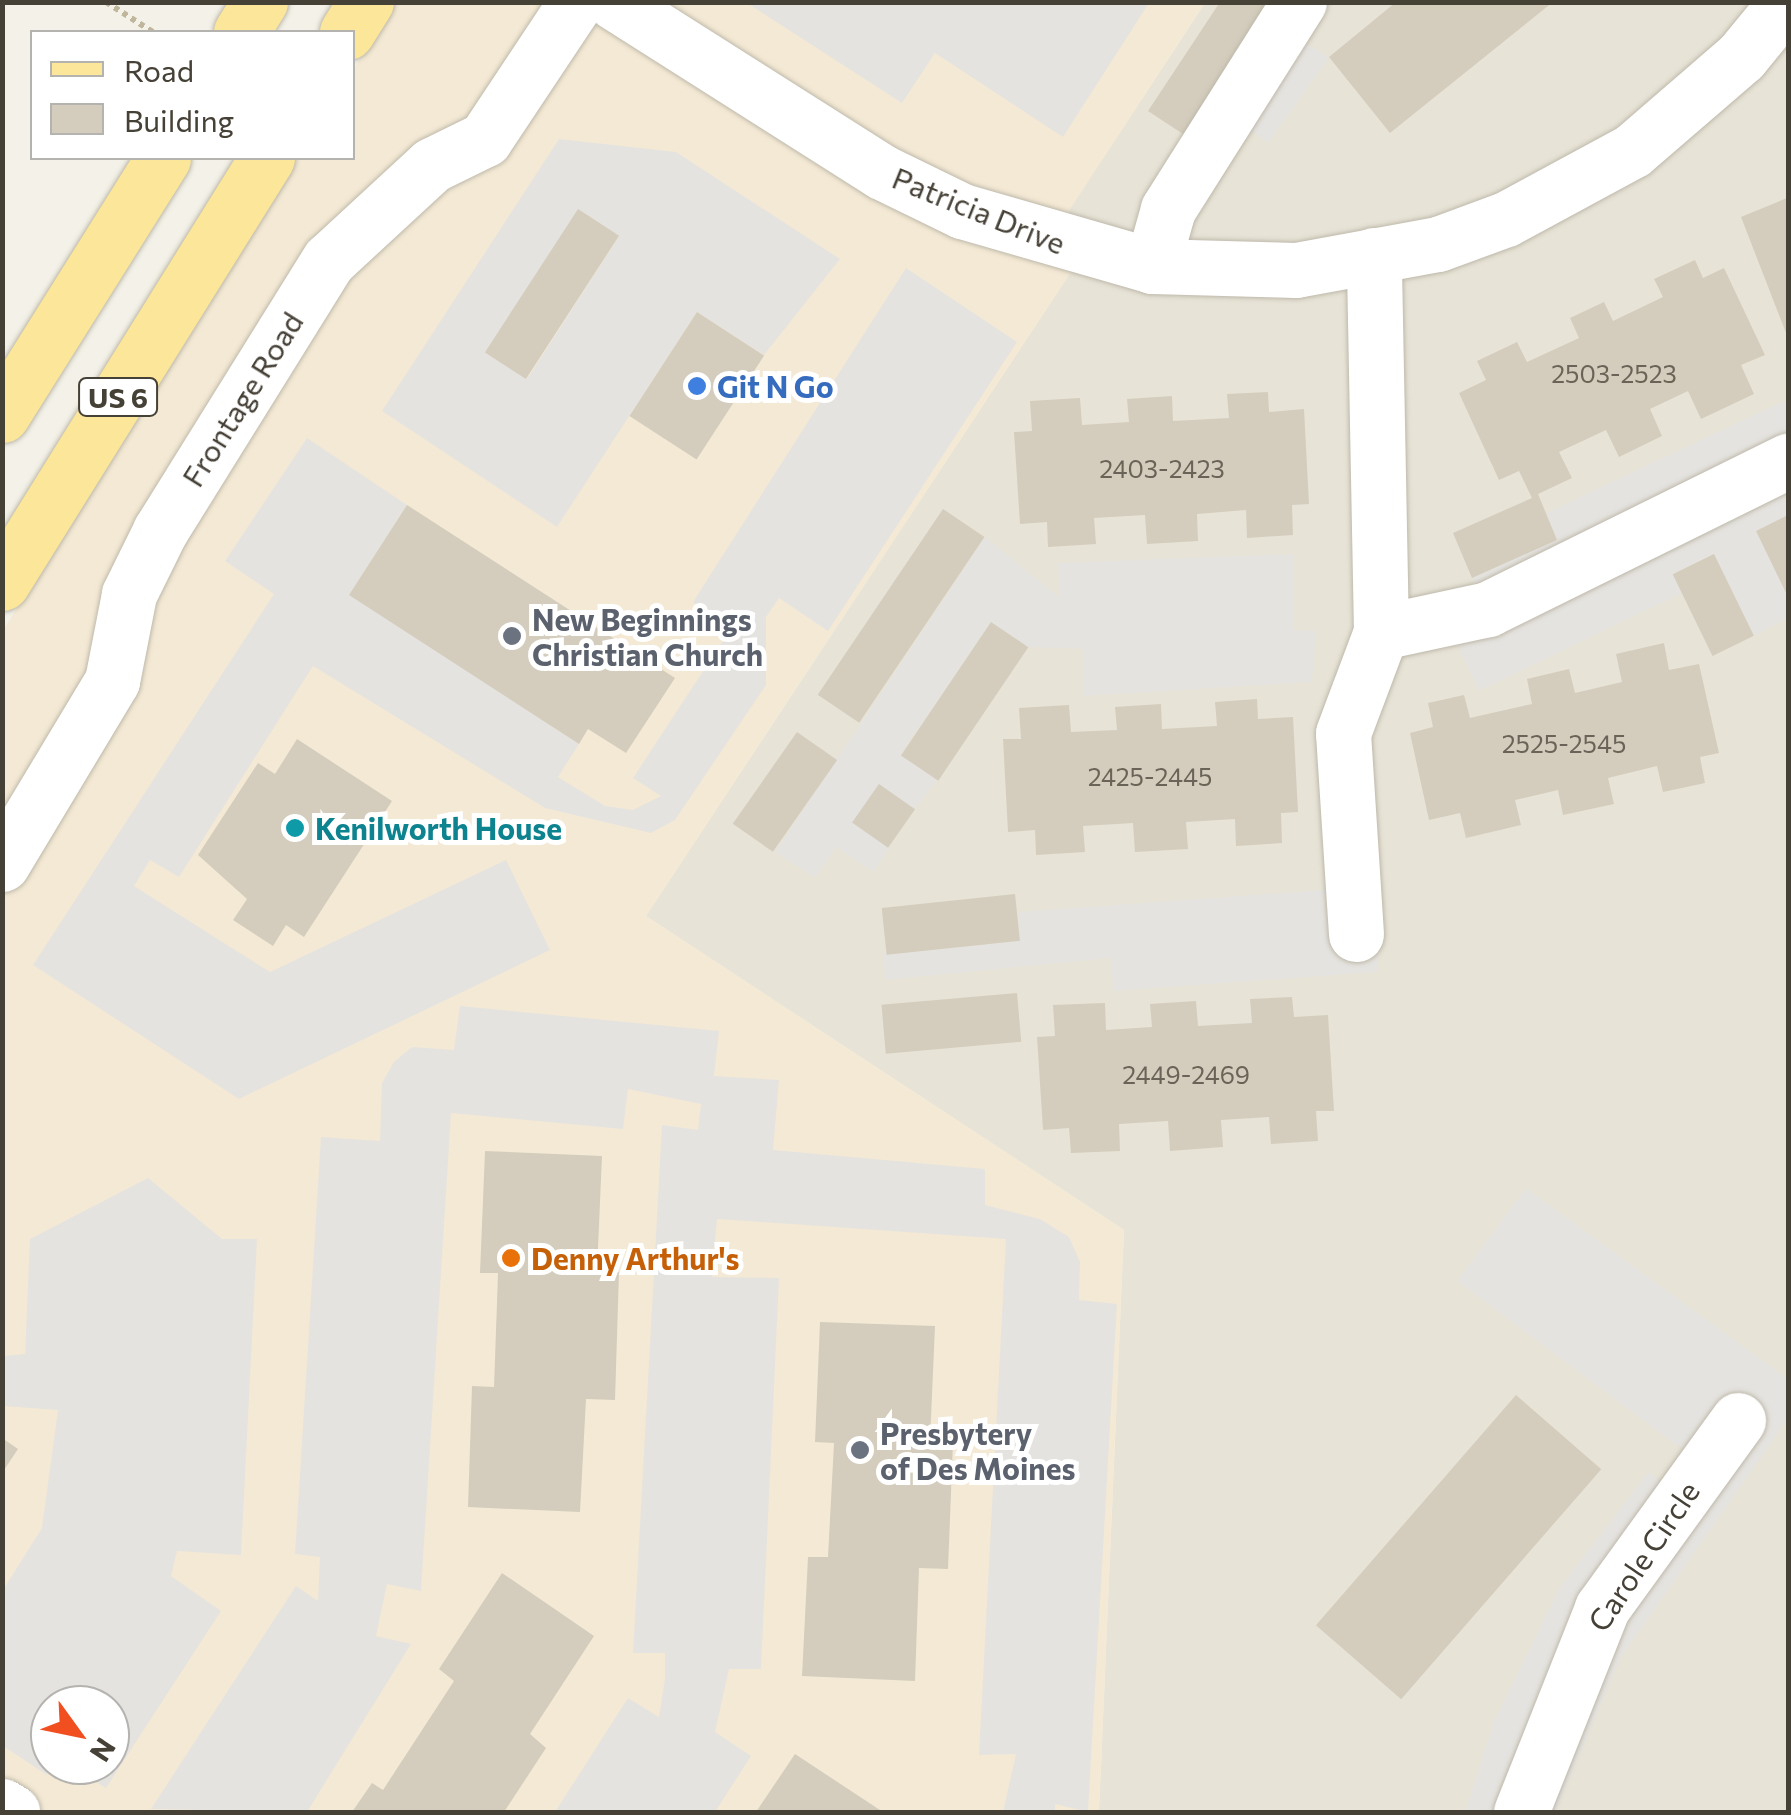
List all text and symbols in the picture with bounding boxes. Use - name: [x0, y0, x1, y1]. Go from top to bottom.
- legend: [30, 30, 355, 160]
- text: Road: [124, 51, 194, 88]
- text: Building: [124, 101, 234, 138]
- street label: Patricia Drive: [887, 159, 1071, 261]
- street label: Frontage Road: [174, 305, 310, 493]
- house number: 2503-2523: [1551, 358, 1677, 388]
- place label: Git N Go: [717, 368, 834, 404]
- road number: US 6: [78, 374, 158, 420]
- marker: Git N Go: [686, 375, 708, 397]
- house number: 2403-2423: [1099, 453, 1225, 483]
- place label: New Beginnings Christian Church: [532, 601, 763, 672]
- marker: New Beginnings Christian Church: [501, 625, 523, 647]
- house number: 2525-2545: [1502, 728, 1626, 758]
- house number: 2425-2445: [1088, 761, 1212, 791]
- place label: Kenilworth House: [315, 810, 562, 846]
- marker: Kenilworth House: [284, 817, 306, 839]
- house number: 2449-2469: [1122, 1059, 1250, 1089]
- place label: Denny Arthur's: [531, 1240, 740, 1276]
- marker: Denny Arthur's: [500, 1247, 522, 1269]
- place label: Presbytery of Des Moines: [880, 1415, 1075, 1486]
- marker: Presbytery of Des Moines: [849, 1439, 871, 1461]
- street label: Carole Circle: [1580, 1474, 1706, 1638]
- north arrow: [30, 1685, 130, 1785]
- text: N: [84, 1732, 123, 1768]

